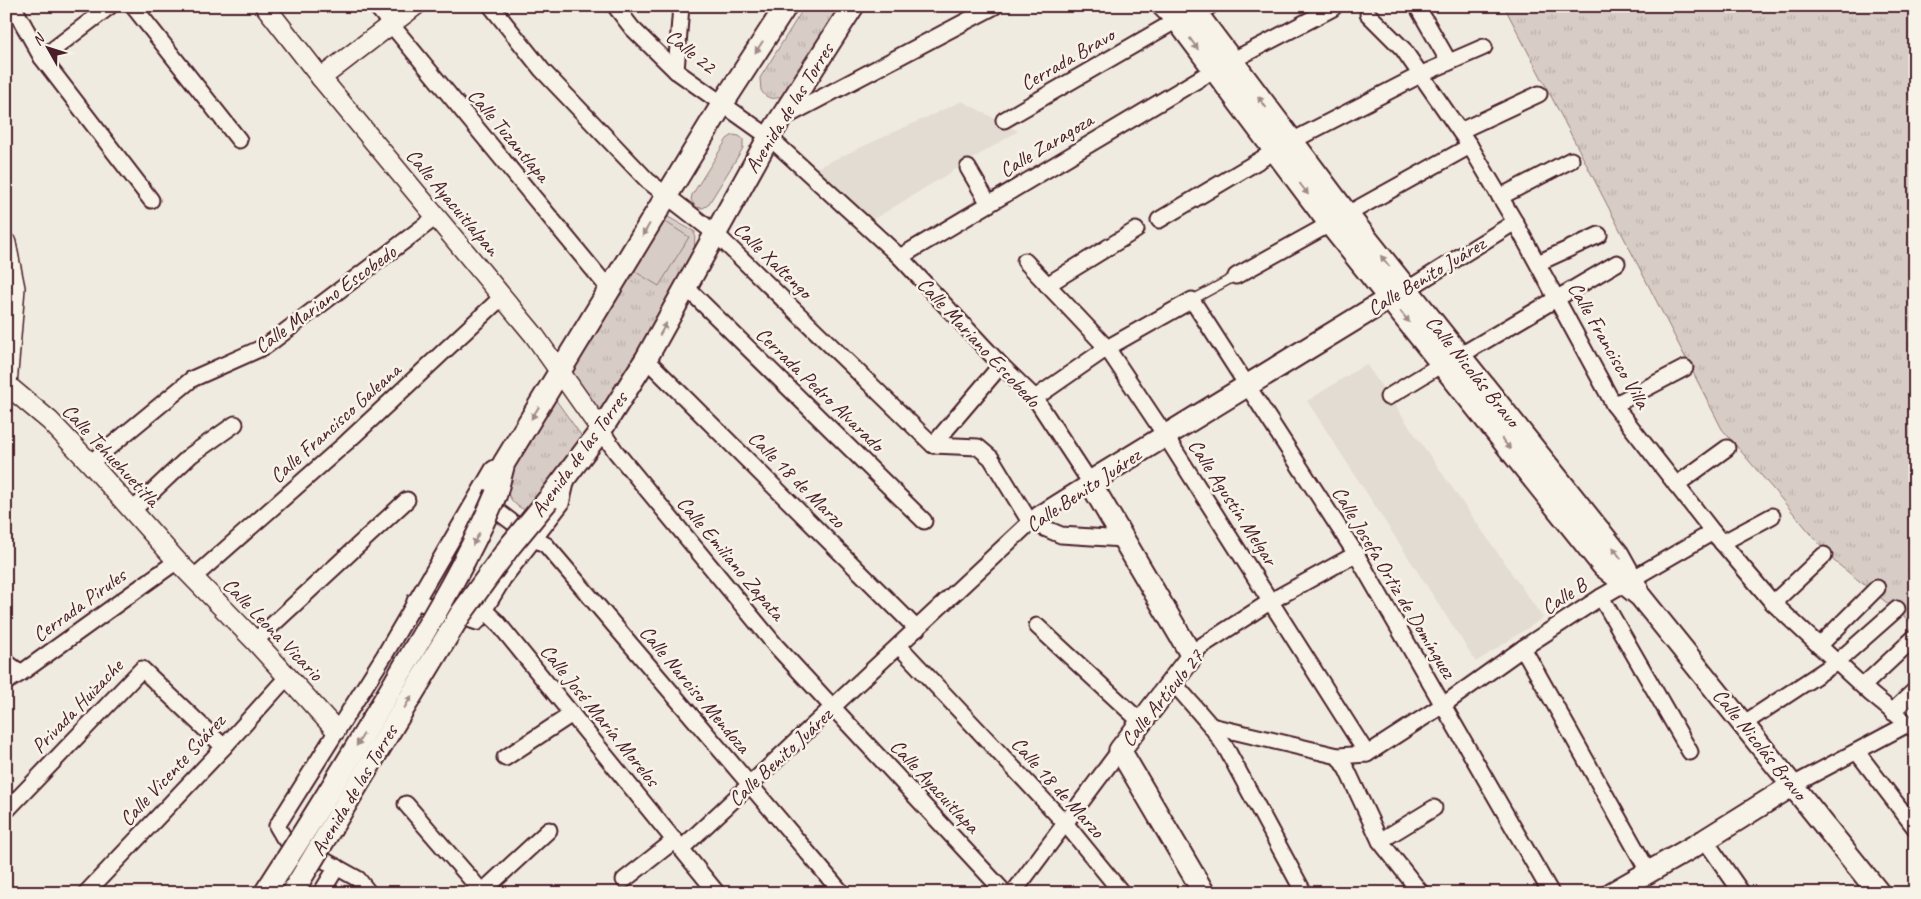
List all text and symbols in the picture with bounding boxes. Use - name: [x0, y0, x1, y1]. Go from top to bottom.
- street label: Cerrada Bravo: [1015, 20, 1121, 96]
- north arrow: [22, 22, 72, 72]
- street label: Calle 22: [661, 23, 723, 80]
- text: N: [29, 30, 49, 49]
- street label: Avenida de las Torres: [739, 37, 840, 178]
- one-way arrow: [1189, 37, 1199, 51]
- one-way arrow: [755, 40, 764, 54]
- street label: Calle Tuzantlapa: [462, 83, 557, 189]
- one-way arrow: [1257, 96, 1268, 109]
- street label: Calle Zaragoza: [995, 106, 1100, 183]
- street label: Calle Ayacuitlalpan: [400, 143, 507, 262]
- one-way arrow: [1298, 182, 1309, 195]
- street label: Calle Xaltengo: [728, 216, 820, 306]
- one-way arrow: [642, 223, 651, 236]
- street label: Calle Benito Juárez: [1362, 229, 1492, 321]
- street label: Calle Mariano Escobedo: [249, 238, 402, 359]
- one-way arrow: [1380, 255, 1391, 268]
- street label: Calle Mariano Escobedo: [912, 271, 1047, 414]
- street label: Calle Francisco Villa: [1562, 277, 1657, 415]
- one-way arrow: [1399, 310, 1410, 323]
- street label: Calle Nicolás Bravo: [1420, 310, 1528, 434]
- one-way arrow: [659, 321, 667, 336]
- street label: Cerrada Pedro Alvarado: [750, 321, 892, 459]
- street label: Calle Francisco Galeana: [264, 356, 408, 489]
- street label: Avenida de las Torres: [525, 385, 634, 522]
- street label: Calle Tehuehuetitla: [56, 398, 167, 514]
- one-way arrow: [530, 407, 539, 420]
- street label: Calle 18 de Marzo: [743, 425, 852, 534]
- street label: Calle Agustín Melgar: [1183, 434, 1285, 572]
- one-way arrow: [1500, 437, 1511, 450]
- street label: Calle Benito Juárez: [1021, 441, 1147, 538]
- street label: Calle Josefa Ortiz de Domínguez: [1326, 481, 1462, 684]
- street label: Calle Emiliano Zapata: [671, 491, 792, 627]
- one-way arrow: [472, 531, 480, 546]
- one-way arrow: [1612, 546, 1622, 560]
- street label: Cerrada Pirules: [27, 561, 132, 648]
- street label: Calle B: [1536, 571, 1593, 620]
- street label: Calle Leona Vicario: [217, 572, 330, 687]
- street label: Calle Narciso Mendoza: [634, 620, 757, 760]
- street label: Calle José María Morelos: [534, 638, 667, 793]
- street label: Calle Artículo 27: [1115, 643, 1210, 752]
- street label: Privada Huizache: [26, 652, 130, 759]
- street label: Calle Nicolás Bravo: [1707, 683, 1815, 807]
- one-way arrow: [403, 695, 412, 708]
- street label: Calle Benito Juárez: [723, 701, 839, 812]
- street label: Calle Vicente Suárez: [114, 707, 232, 831]
- street label: Avenida de las Torres: [305, 718, 404, 860]
- street label: Calle 18 de Marzo: [1006, 731, 1111, 844]
- street label: Calle Ayacuitlapa: [885, 733, 987, 840]
- one-way arrow: [356, 734, 365, 747]

